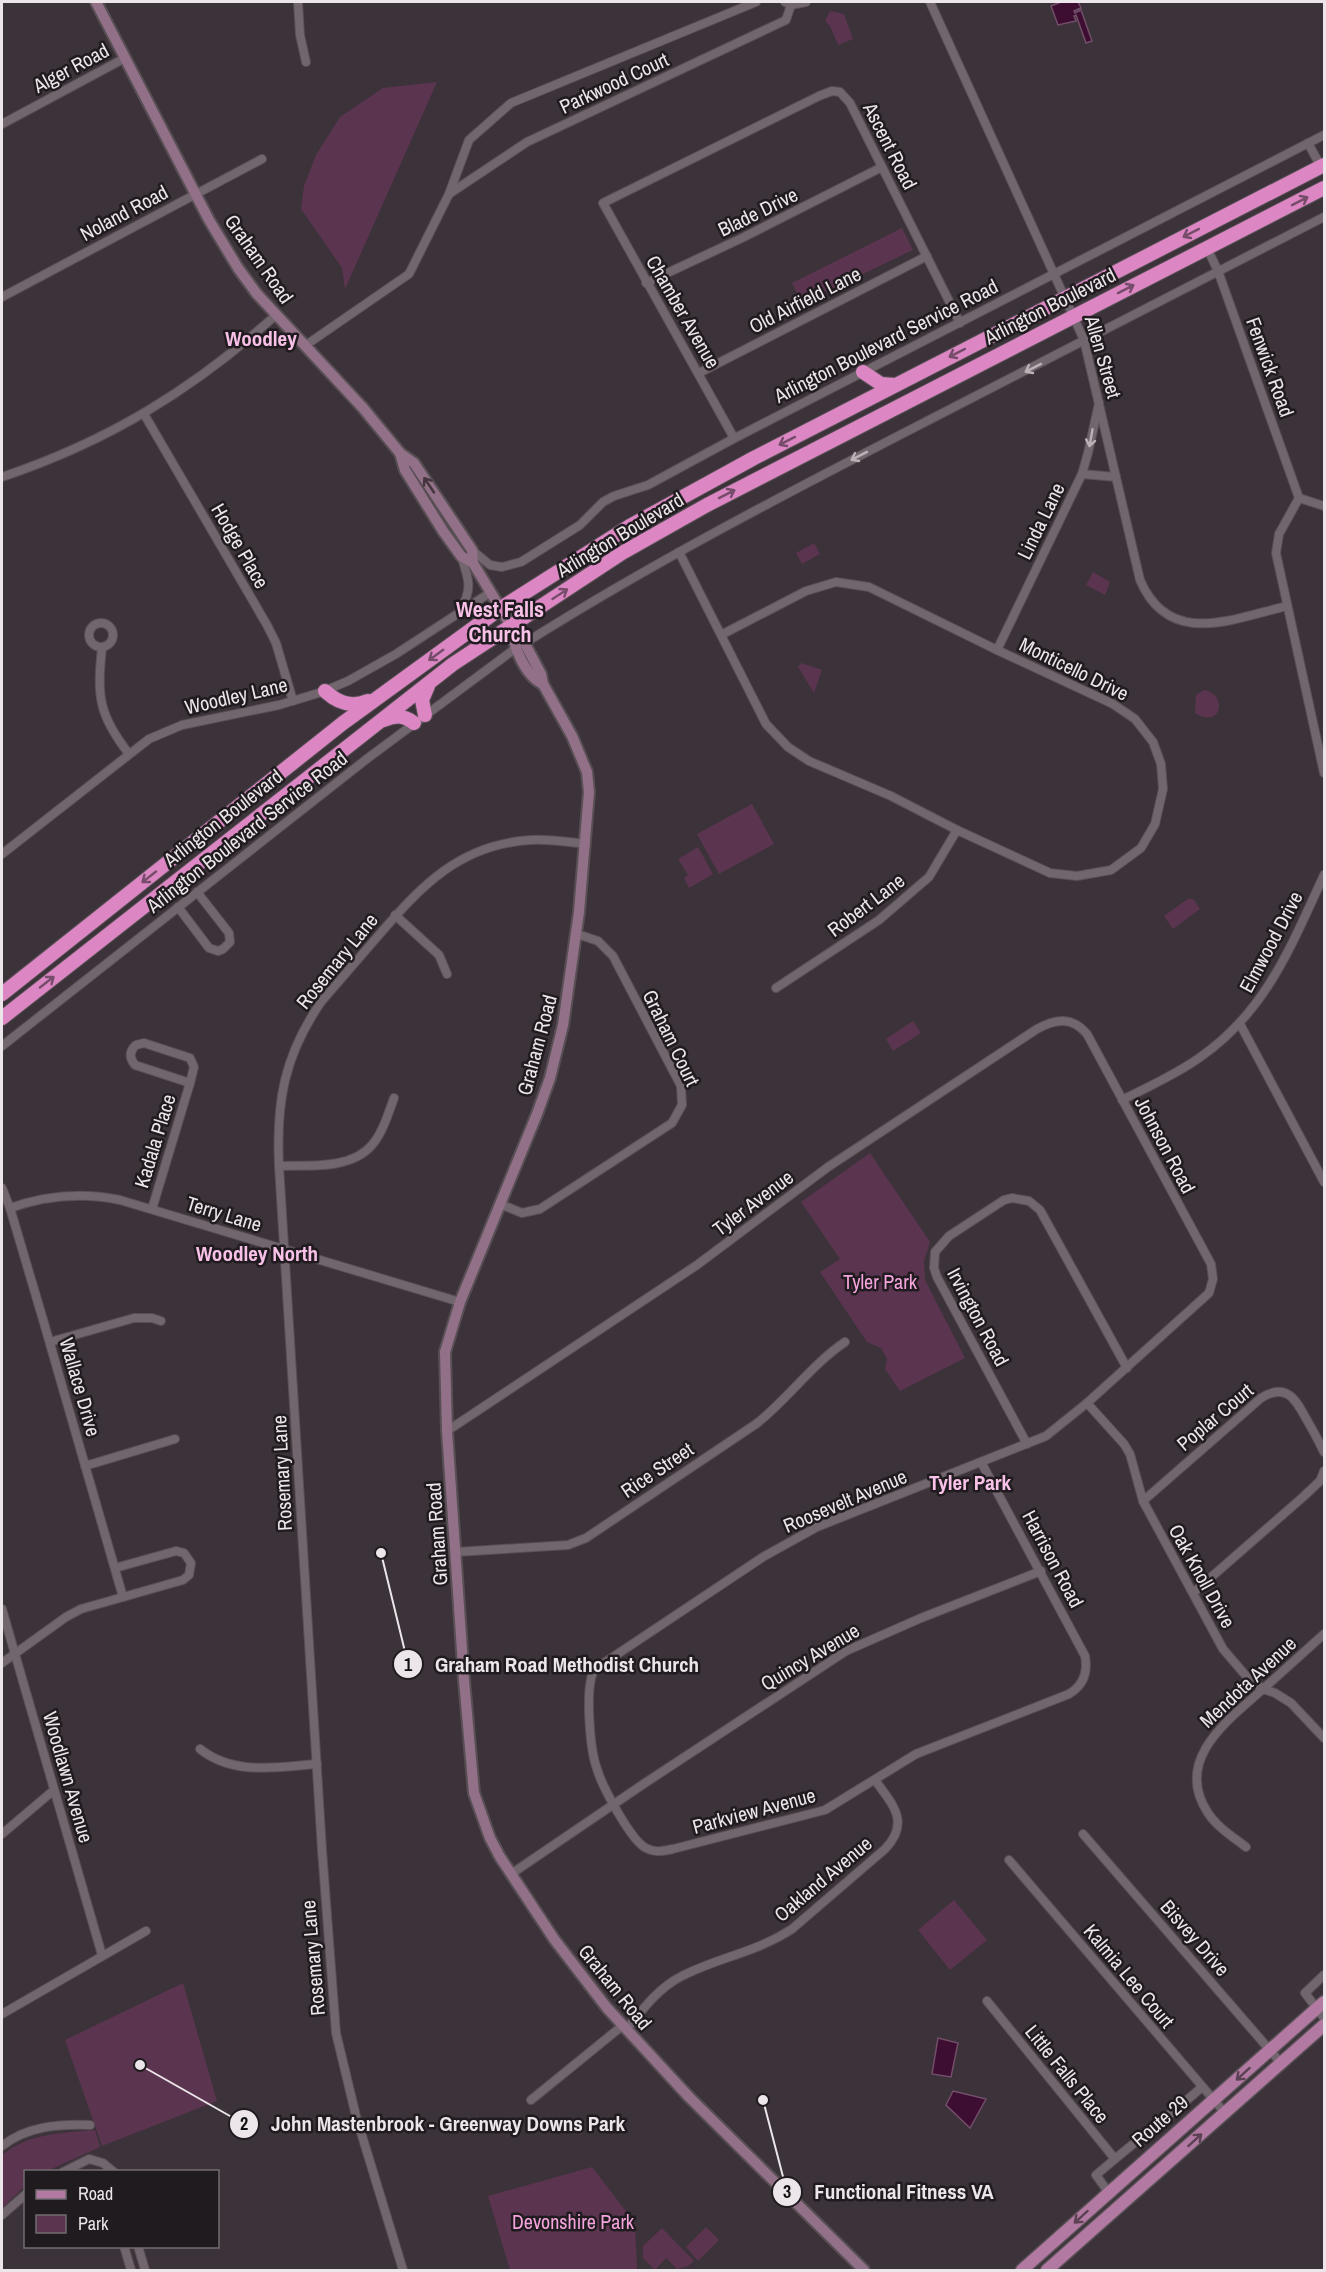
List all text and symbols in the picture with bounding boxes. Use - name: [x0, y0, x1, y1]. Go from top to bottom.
- street label: Alger Road: [27, 36, 113, 99]
- street label: Parkwood Court: [555, 45, 673, 120]
- street label: Ascent Road: [857, 97, 924, 194]
- street label: Noland Road: [75, 178, 172, 247]
- street label: Blade Drive: [713, 181, 802, 242]
- one-way arrow: [1290, 194, 1308, 206]
- street label: Graham Road: [219, 209, 300, 309]
- one-way arrow: [1183, 228, 1201, 239]
- street label: Chamber Avenue: [640, 250, 727, 373]
- street label: Old Airfield Lane: [744, 260, 865, 339]
- street label: Arlington Boulevard: [979, 261, 1120, 351]
- street label: Arlington Boulevard Service Road: [768, 272, 1002, 409]
- one-way arrow: [1117, 283, 1135, 295]
- street label: Allen Street: [1079, 311, 1128, 402]
- street label: Fenwick Road: [1240, 313, 1301, 420]
- district label: Woodley: [225, 324, 297, 353]
- one-way arrow: [949, 348, 967, 359]
- one-way arrow: [1024, 362, 1042, 374]
- one-way arrow: [1085, 427, 1096, 447]
- one-way arrow: [779, 435, 796, 447]
- one-way arrow: [850, 451, 868, 463]
- one-way arrow: [423, 478, 435, 494]
- street label: Linda Lane: [1010, 478, 1071, 564]
- street label: Arlington Boulevard: [550, 486, 688, 584]
- one-way arrow: [718, 488, 736, 500]
- street label: Hodge Place: [205, 498, 276, 593]
- one-way arrow: [551, 588, 567, 600]
- district label: West Falls Church: [456, 594, 544, 649]
- street label: Monticello Drive: [1015, 630, 1133, 707]
- one-way arrow: [429, 649, 445, 661]
- street label: Woodley Lane: [182, 671, 290, 720]
- street label: Arlington Boulevard Service Road: [140, 745, 353, 919]
- street label: Arlington Boulevard: [157, 763, 288, 873]
- street label: Robert Lane: [822, 867, 910, 943]
- one-way arrow: [141, 871, 157, 884]
- street label: Elmwood Drive: [1233, 886, 1309, 997]
- street label: Rosemary Lane: [290, 907, 384, 1014]
- one-way arrow: [39, 975, 55, 988]
- street label: Graham Court: [637, 985, 707, 1091]
- street label: Graham Road: [510, 992, 563, 1098]
- street label: Kadala Place: [127, 1091, 182, 1191]
- street label: Johnson Road: [1129, 1092, 1202, 1198]
- street label: Tyler Avenue: [707, 1163, 799, 1242]
- street label: Terry Lane: [183, 1189, 265, 1238]
- district label: Woodley North: [196, 1239, 318, 1268]
- street label: Irvington Road: [941, 1263, 1016, 1371]
- park label: Tyler Park: [843, 1268, 918, 1295]
- street label: Wallace Drive: [54, 1334, 107, 1439]
- street label: Poplar Court: [1171, 1376, 1259, 1457]
- street label: Rosemary Lane: [265, 1415, 298, 1532]
- street label: Rice Street: [615, 1435, 699, 1504]
- street label: Roosevelt Avenue: [779, 1462, 911, 1539]
- district label: Tyler Park: [929, 1468, 1011, 1497]
- street label: Graham Road: [419, 1482, 454, 1586]
- street label: Harrison Road: [1016, 1505, 1090, 1612]
- street label: Oak Knoll Drive: [1163, 1519, 1242, 1633]
- street label: Quincy Avenue: [755, 1616, 864, 1697]
- street label: Mendota Avenue: [1194, 1630, 1302, 1733]
- callout: Graham Road Methodist Church: [393, 1645, 711, 1684]
- text: Graham Road Methodist Church: [435, 1650, 699, 1679]
- text: 1: [404, 1652, 413, 1677]
- street label: Woodlawn Avenue: [37, 1708, 100, 1846]
- street label: Parkview Avenue: [689, 1781, 818, 1840]
- street label: Oakland Avenue: [768, 1830, 877, 1928]
- street label: Bisvey Drive: [1155, 1894, 1236, 1982]
- street label: Rosemary Lane: [294, 1899, 331, 2017]
- street label: Kalmia Lee Court: [1078, 1918, 1181, 2034]
- street label: Graham Road: [572, 1938, 658, 2035]
- street label: Little Falls Place: [1019, 2019, 1115, 2129]
- one-way arrow: [1236, 2067, 1251, 2081]
- street label: Route 29: [1126, 2089, 1194, 2153]
- callout: John Mastenbrook - Greenway Downs Park: [229, 2104, 637, 2143]
- text: John Mastenbrook - Greenway Downs Park: [271, 2109, 625, 2138]
- text: 2: [240, 2111, 248, 2136]
- one-way arrow: [1187, 2133, 1202, 2147]
- legend: [24, 2170, 219, 2248]
- callout: Functional Fitness VA: [772, 2172, 1006, 2211]
- text: Functional Fitness VA: [814, 2177, 994, 2206]
- text: 3: [783, 2179, 791, 2204]
- text: Road: [78, 2181, 113, 2206]
- park label: Devonshire Park: [512, 2208, 635, 2235]
- one-way arrow: [1074, 2210, 1089, 2224]
- text: Park: [78, 2211, 109, 2236]

